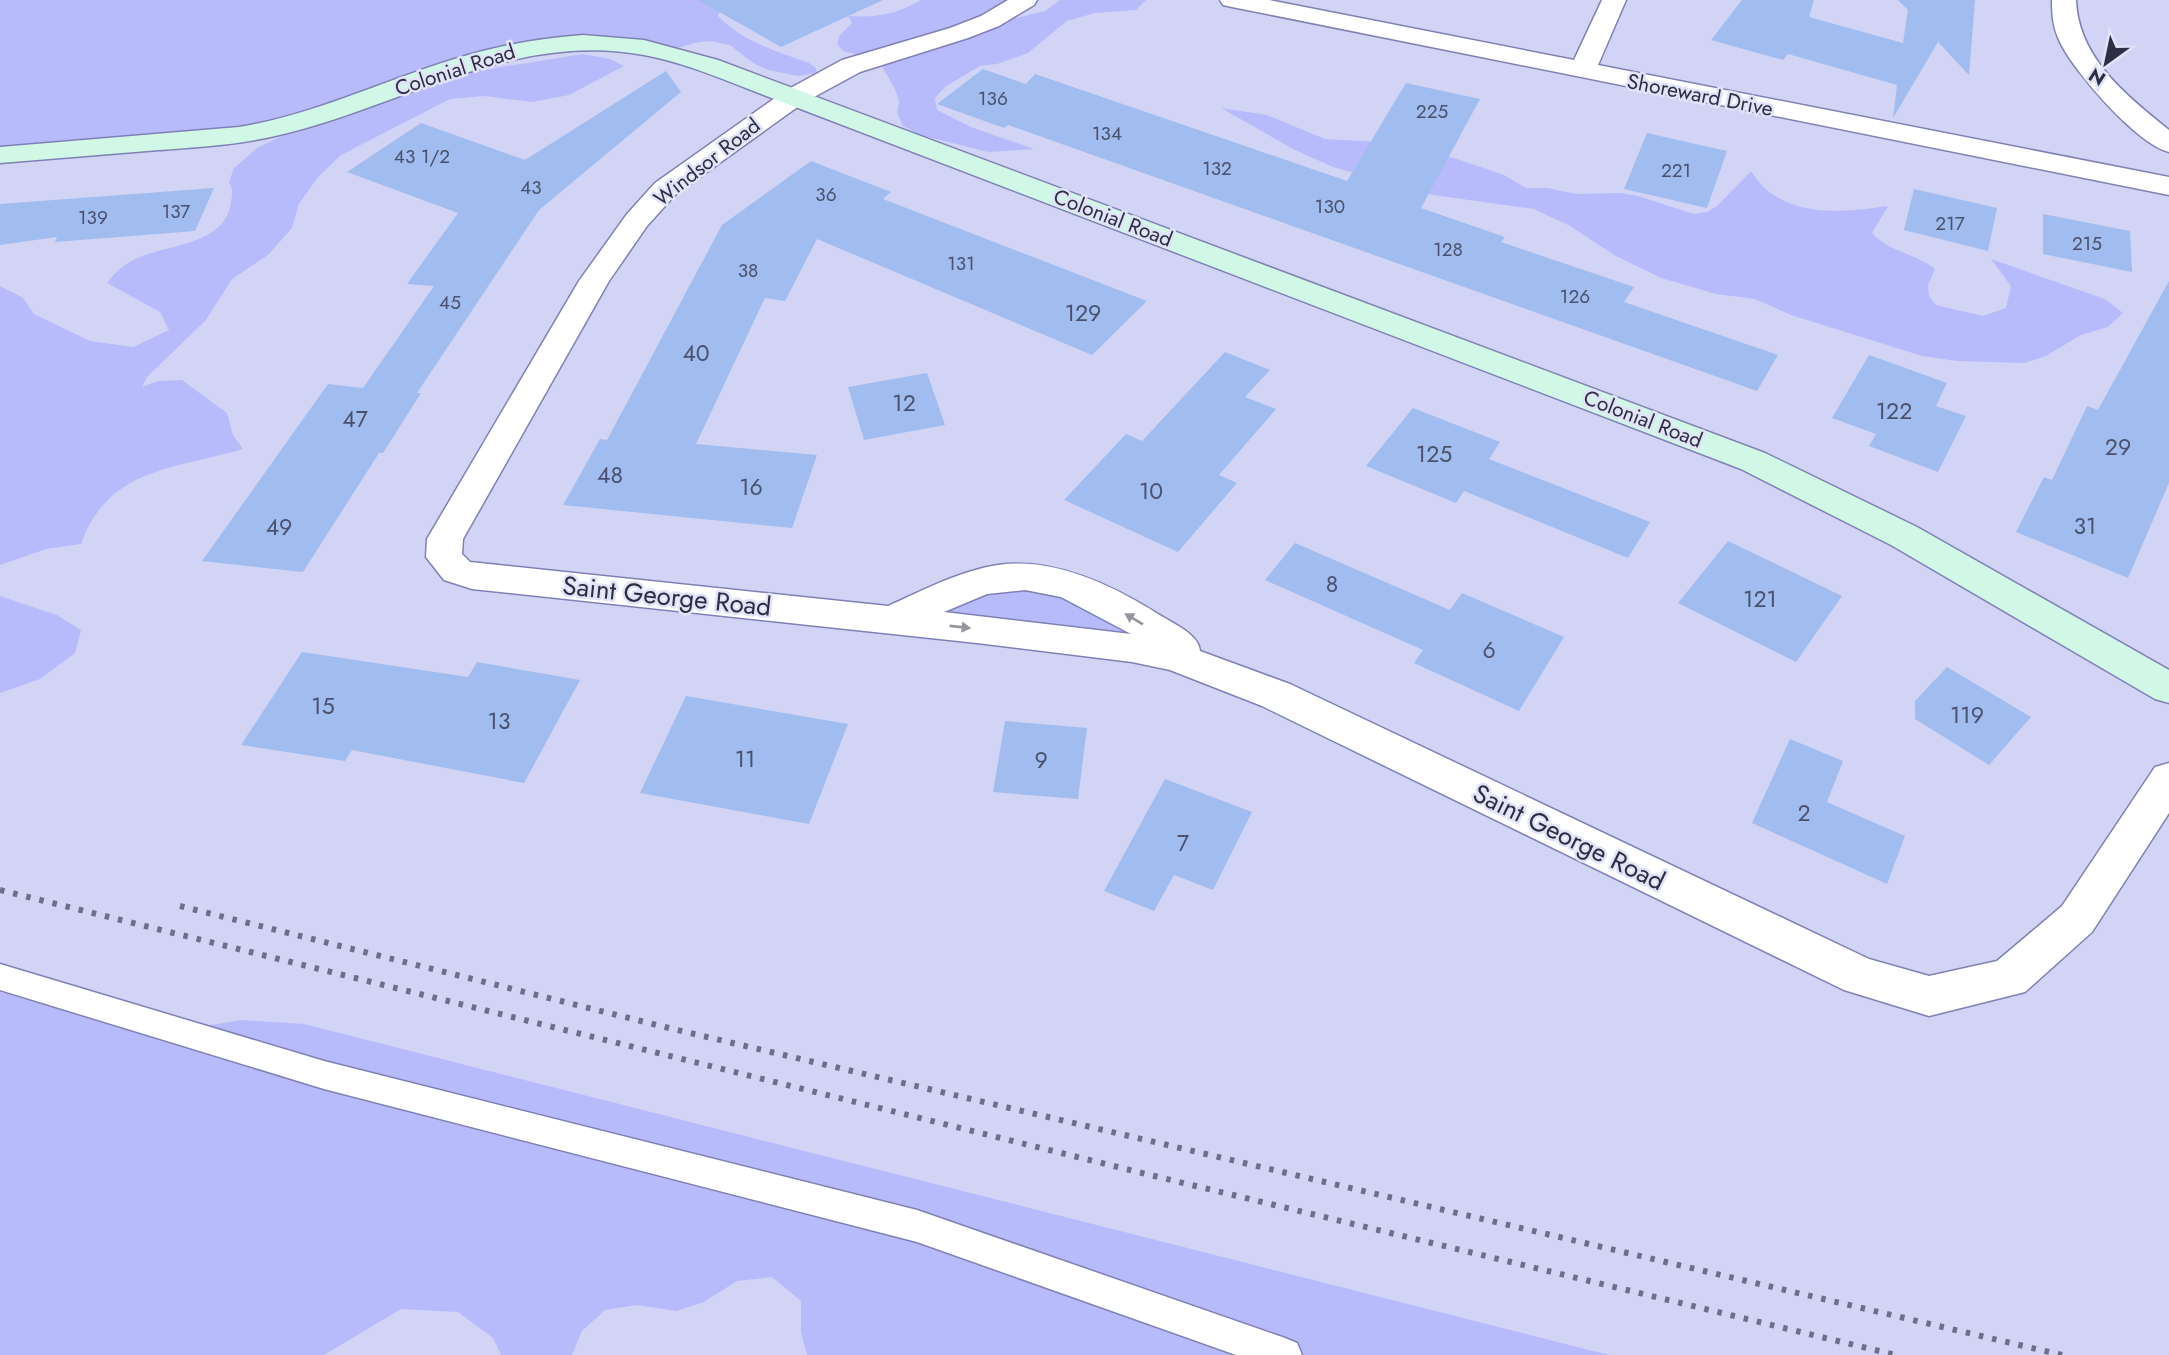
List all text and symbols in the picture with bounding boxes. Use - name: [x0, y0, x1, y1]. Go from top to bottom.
- north arrow: [2071, 28, 2141, 98]
- street label: Colonial Road: [391, 36, 519, 104]
- text: N: [2083, 61, 2111, 92]
- street label: Shoreward Drive: [1625, 66, 1776, 124]
- house number: 136: [978, 85, 1008, 112]
- house number: 225: [1416, 98, 1448, 125]
- street label: Windsor Road: [647, 111, 767, 213]
- house number: 134: [1092, 120, 1122, 147]
- house number: 43 1/2: [394, 143, 450, 170]
- house number: 132: [1202, 155, 1232, 182]
- house number: 221: [1661, 157, 1691, 184]
- house number: 43: [520, 174, 542, 201]
- house number: 36: [815, 181, 837, 208]
- street label: Colonial Road: [1049, 182, 1177, 254]
- house number: 130: [1315, 193, 1345, 220]
- house number: 137: [162, 198, 190, 225]
- house number: 139: [78, 204, 108, 231]
- house number: 217: [1935, 210, 1965, 237]
- house number: 215: [2072, 230, 2102, 257]
- house number: 128: [1433, 236, 1463, 263]
- house number: 131: [947, 250, 975, 277]
- house number: 38: [738, 257, 758, 284]
- house number: 126: [1560, 283, 1590, 310]
- house number: 45: [439, 289, 461, 316]
- house number: 129: [1065, 296, 1101, 330]
- house number: 40: [682, 336, 710, 370]
- street label: Colonial Road: [1579, 383, 1707, 455]
- house number: 12: [892, 386, 916, 420]
- house number: 122: [1876, 394, 1912, 428]
- house number: 47: [342, 402, 368, 436]
- house number: 29: [2105, 430, 2131, 464]
- house number: 125: [1416, 437, 1452, 471]
- house number: 48: [597, 458, 623, 492]
- house number: 16: [739, 470, 763, 504]
- house number: 10: [1139, 474, 1163, 508]
- house number: 31: [2074, 509, 2096, 543]
- house number: 49: [266, 510, 292, 544]
- street label: Saint George Road: [561, 566, 773, 626]
- house number: 8: [1326, 567, 1338, 601]
- house number: 121: [1743, 582, 1777, 616]
- one-way arrow: [1125, 613, 1144, 626]
- one-way arrow: [949, 622, 971, 633]
- house number: 6: [1482, 633, 1496, 667]
- house number: 15: [311, 689, 335, 723]
- house number: 119: [1950, 698, 1984, 732]
- house number: 13: [488, 704, 510, 738]
- house number: 11: [735, 742, 755, 776]
- house number: 9: [1034, 743, 1048, 777]
- street label: Saint George Road: [1466, 774, 1672, 900]
- house number: 2: [1797, 796, 1811, 830]
- house number: 7: [1177, 826, 1189, 860]

